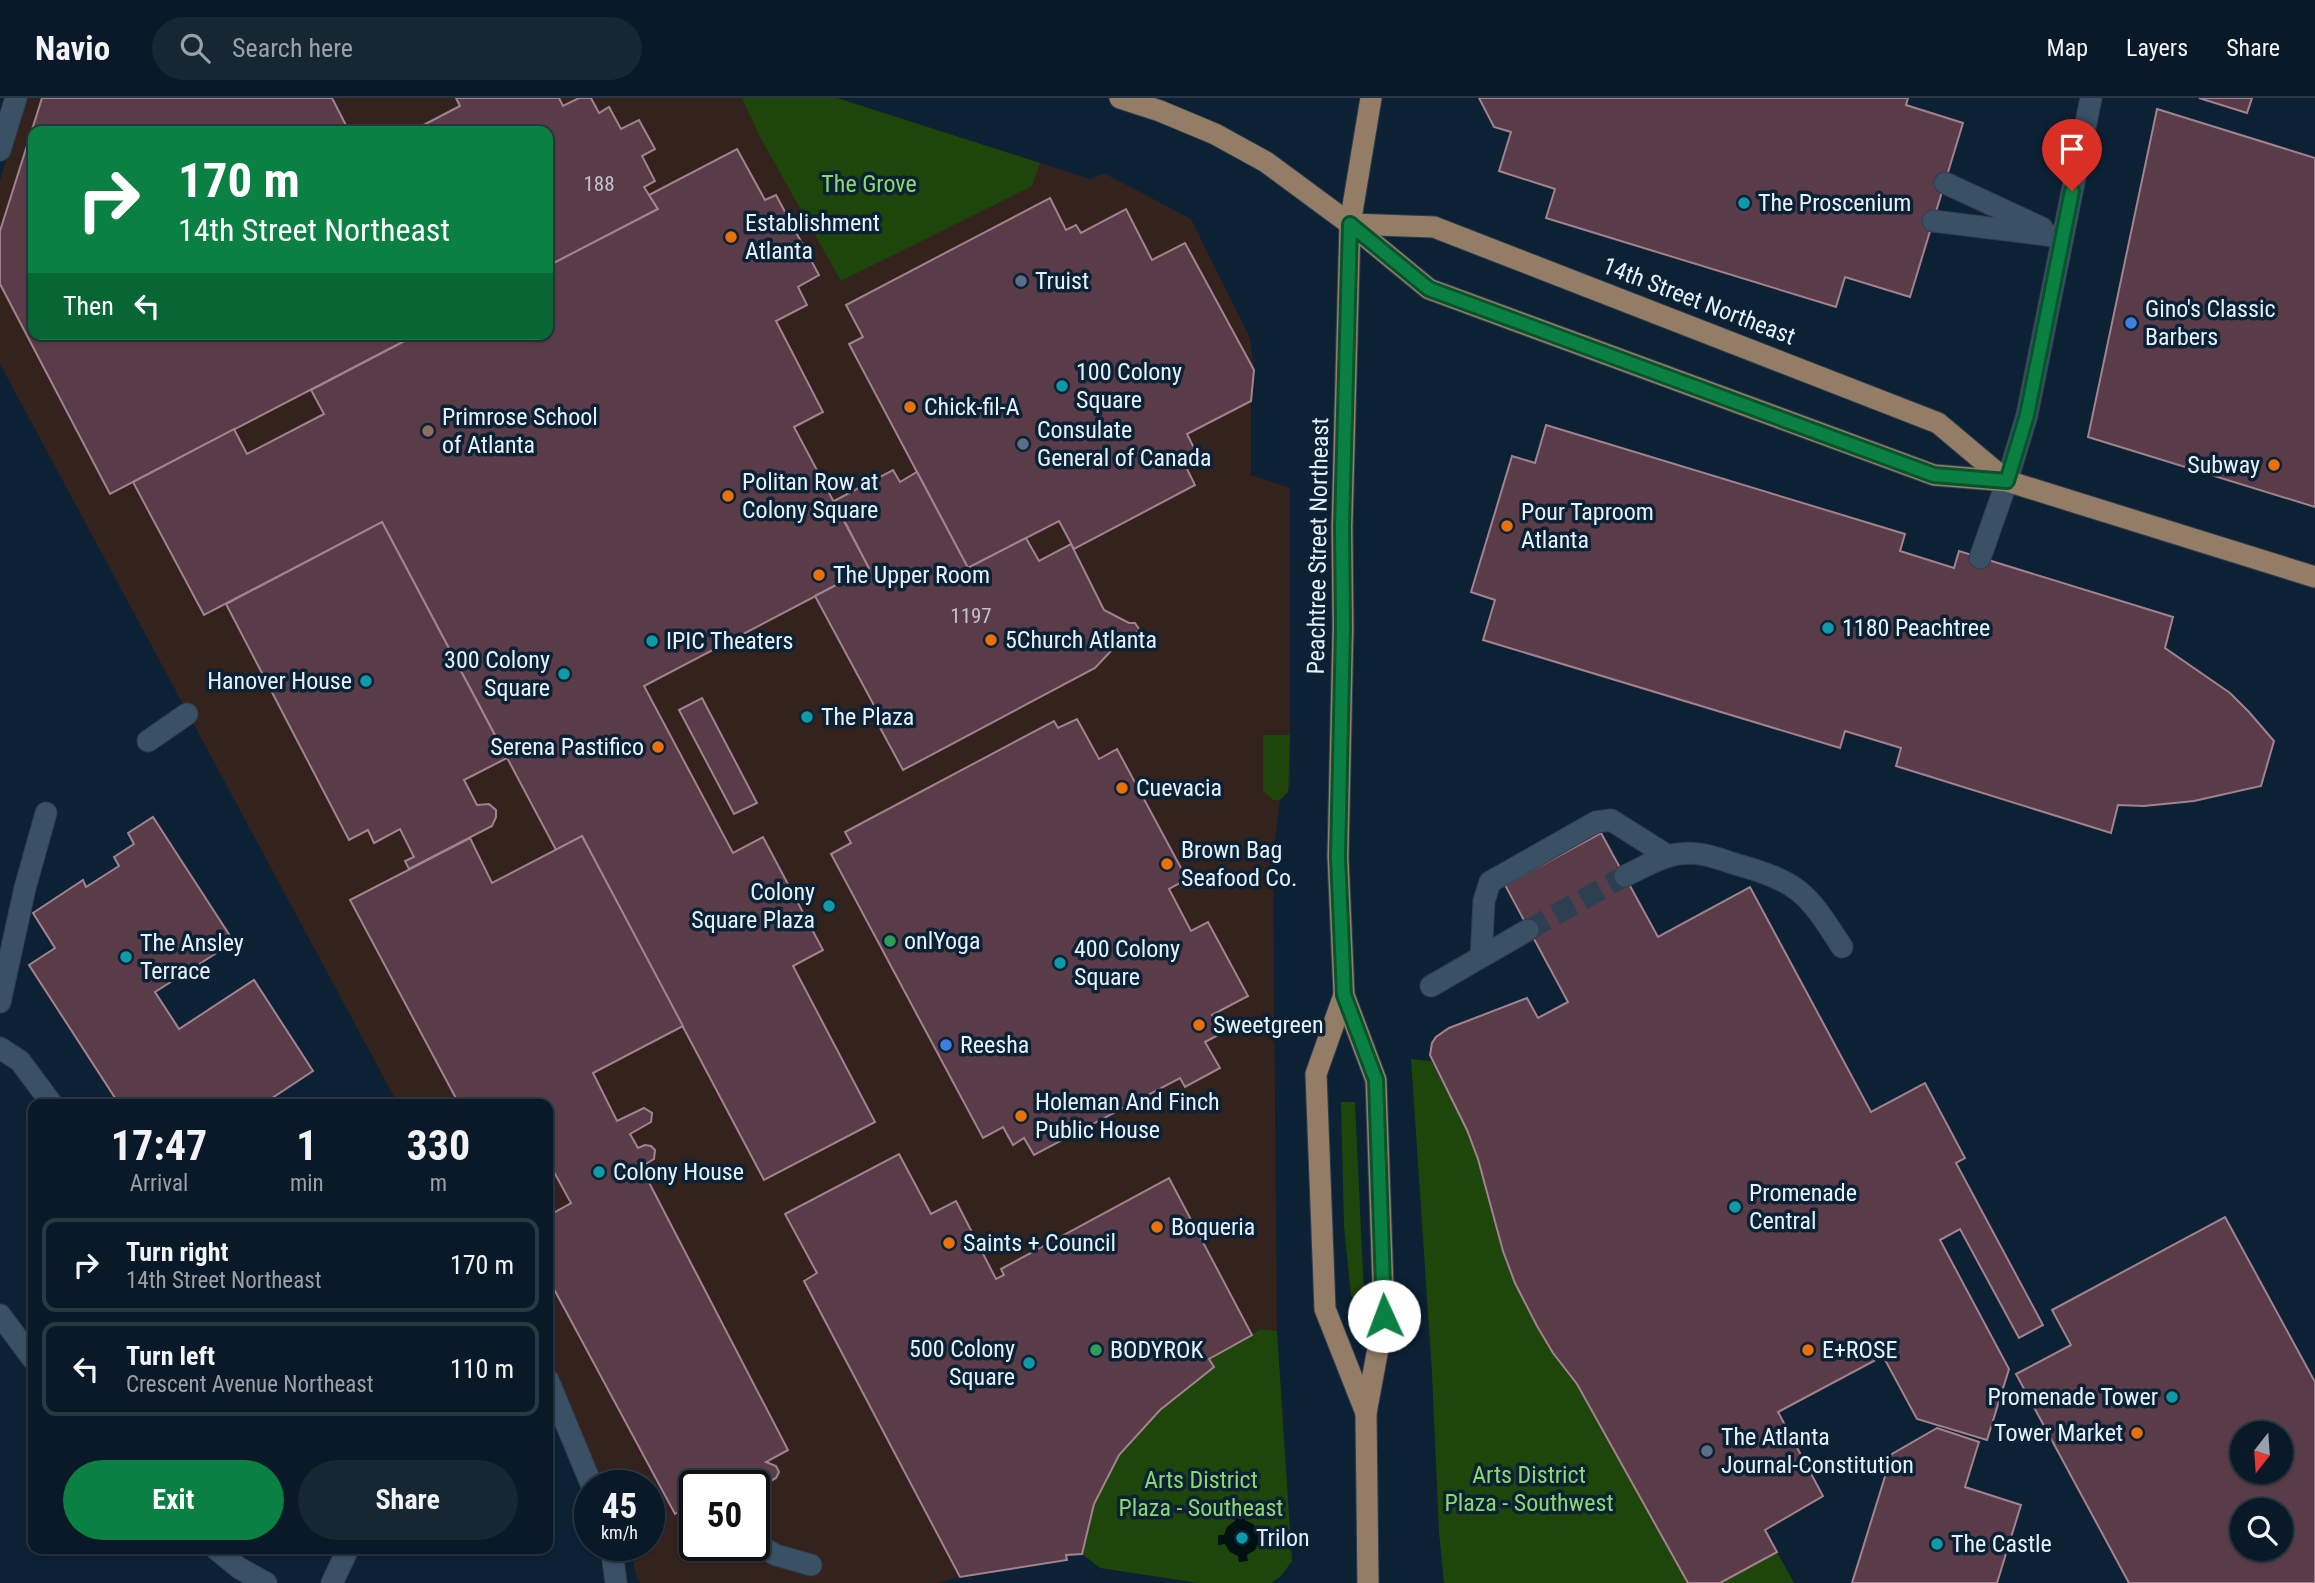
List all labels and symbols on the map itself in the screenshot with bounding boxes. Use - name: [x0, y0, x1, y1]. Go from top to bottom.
- pin: [2042, 119, 2102, 191]
- park label: The Grove: [821, 170, 917, 198]
- house number: 188: [583, 172, 615, 196]
- place label: The Proscenium: [1758, 189, 1911, 217]
- marker: The Proscenium: [1736, 195, 1752, 211]
- place label: Establishment Atlanta: [745, 209, 880, 265]
- marker: Establishment Atlanta: [723, 229, 739, 245]
- street label: 14th Street Northeast: [1599, 251, 1799, 351]
- place label: Truist: [1035, 267, 1089, 295]
- marker: Truist: [1013, 273, 1029, 289]
- place label: Gino's Classic Barbers: [2145, 295, 2276, 351]
- marker: Gino's Classic Barbers: [2123, 315, 2139, 331]
- place label: 100 Colony Square: [1076, 358, 1182, 414]
- marker: 100 Colony Square: [1054, 378, 1070, 394]
- place label: Chick-fil-A: [924, 393, 1020, 421]
- marker: Chick-fil-A: [902, 399, 918, 415]
- place label: Primrose School of Atlanta: [442, 403, 598, 459]
- place label: Consulate General of Canada: [1037, 416, 1211, 472]
- street label: Peachtree Street Northeast: [1302, 417, 1334, 675]
- marker: Primrose School of Atlanta: [420, 423, 436, 439]
- marker: Consulate General of Canada: [1015, 436, 1031, 452]
- place label: Subway: [2187, 451, 2260, 479]
- marker: Subway: [2266, 457, 2282, 473]
- place label: Politan Row at Colony Square: [742, 468, 878, 524]
- marker: Politan Row at Colony Square: [720, 488, 736, 504]
- place label: Pour Taproom Atlanta: [1521, 498, 1654, 554]
- marker: Pour Taproom Atlanta: [1499, 518, 1515, 534]
- place label: The Upper Room: [833, 561, 990, 589]
- marker: The Upper Room: [811, 567, 827, 583]
- house number: 1197: [950, 604, 992, 628]
- place label: 1180 Peachtree: [1842, 614, 1990, 642]
- marker: 1180 Peachtree: [1820, 620, 1836, 636]
- place label: 5Church Atlanta: [1005, 626, 1157, 654]
- place label: IPIC Theaters: [666, 627, 793, 655]
- marker: 5Church Atlanta: [983, 632, 999, 648]
- marker: IPIC Theaters: [644, 633, 660, 649]
- place label: 300 Colony Square: [444, 646, 550, 702]
- marker: 300 Colony Square: [556, 666, 572, 682]
- place label: Hanover House: [207, 667, 352, 695]
- marker: Hanover House: [358, 673, 374, 689]
- place label: The Plaza: [821, 703, 914, 731]
- marker: The Plaza: [799, 709, 815, 725]
- place label: Serena Pastifico: [490, 733, 644, 761]
- marker: Serena Pastifico: [650, 739, 666, 755]
- place label: Cuevacia: [1136, 774, 1222, 802]
- marker: Cuevacia: [1114, 780, 1130, 796]
- place label: Brown Bag Seafood Co.: [1181, 836, 1297, 892]
- marker: Brown Bag Seafood Co.: [1159, 856, 1175, 872]
- place label: Colony Square Plaza: [691, 878, 815, 934]
- marker: Colony Square Plaza: [821, 898, 837, 914]
- place label: onlYoga: [904, 927, 980, 955]
- place label: The Ansley Terrace: [140, 929, 244, 985]
- marker: onlYoga: [882, 933, 898, 949]
- place label: 400 Colony Square: [1074, 935, 1180, 991]
- marker: The Ansley Terrace: [118, 949, 134, 965]
- marker: 400 Colony Square: [1052, 955, 1068, 971]
- place label: Sweetgreen: [1213, 1011, 1324, 1039]
- marker: Sweetgreen: [1191, 1017, 1207, 1033]
- place label: Reesha: [960, 1031, 1029, 1059]
- marker: Reesha: [938, 1037, 954, 1053]
- place label: Holeman And Finch Public House: [1035, 1088, 1220, 1144]
- marker: Holeman And Finch Public House: [1013, 1108, 1029, 1124]
- place label: Colony House: [613, 1158, 744, 1186]
- marker: Colony House: [591, 1164, 607, 1180]
- place label: Promenade Central: [1749, 1179, 1857, 1235]
- marker: Promenade Central: [1727, 1199, 1743, 1215]
- place label: Boqueria: [1171, 1213, 1255, 1241]
- marker: Boqueria: [1149, 1219, 1165, 1235]
- place label: Saints + Council: [963, 1229, 1116, 1257]
- marker: Saints + Council: [941, 1235, 957, 1251]
- position arrow: [1347, 1279, 1421, 1353]
- place label: 500 Colony Square: [909, 1335, 1015, 1391]
- place label: BODYROK: [1110, 1336, 1204, 1364]
- place label: E+ROSE: [1822, 1336, 1897, 1364]
- marker: BODYROK: [1088, 1342, 1104, 1358]
- marker: E+ROSE: [1800, 1342, 1816, 1358]
- marker: 500 Colony Square: [1021, 1355, 1037, 1371]
- place label: Promenade Tower: [1987, 1383, 2158, 1411]
- marker: Promenade Tower: [2164, 1389, 2180, 1405]
- place label: Tower Market: [1994, 1419, 2123, 1447]
- north arrow: [2230, 1421, 2292, 1484]
- place label: The Atlanta Journal-Constitution: [1721, 1423, 1914, 1479]
- marker: Tower Market: [2129, 1425, 2145, 1441]
- marker: The Atlanta Journal-Constitution: [1699, 1443, 1715, 1459]
- park label: Arts District Plaza - Southwest: [1445, 1461, 1613, 1517]
- park label: Arts District Plaza - Southeast: [1119, 1466, 1283, 1522]
- speed limit sign: 50: [679, 1470, 770, 1561]
- place label: Trilon: [1256, 1524, 1310, 1552]
- marker: Trilon: [1234, 1530, 1250, 1546]
- place label: The Castle: [1951, 1530, 2052, 1558]
- marker: The Castle: [1929, 1536, 1945, 1552]

